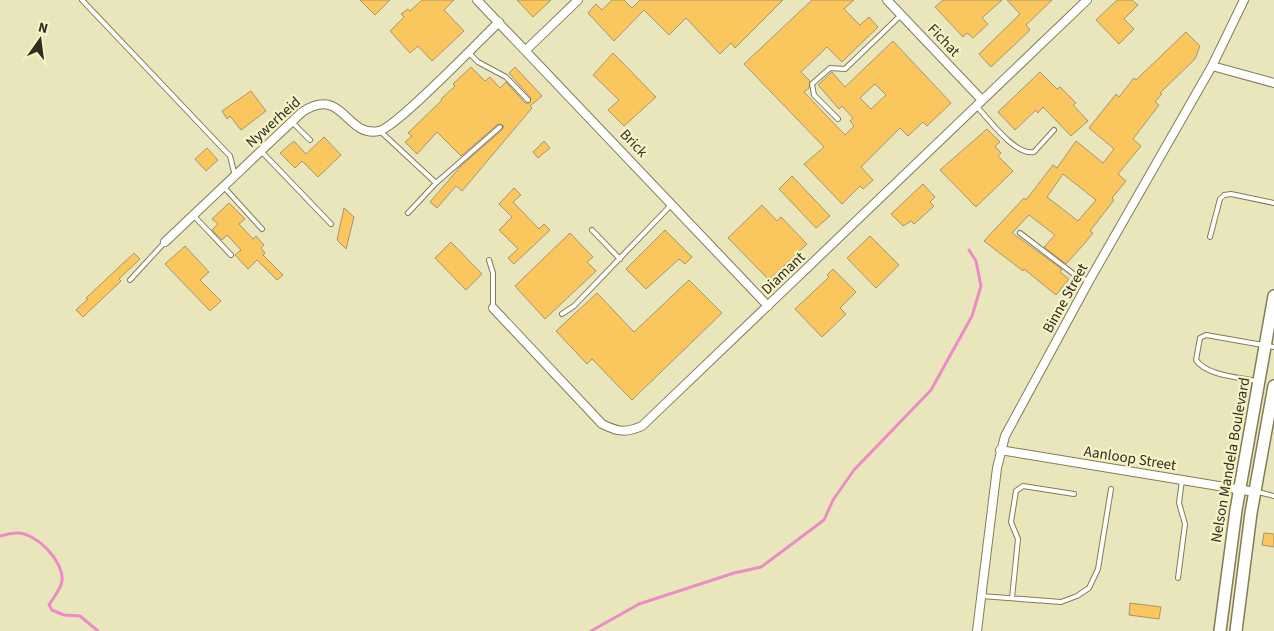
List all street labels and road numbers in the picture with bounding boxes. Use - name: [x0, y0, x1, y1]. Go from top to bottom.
- street label: Fichat: [923, 19, 965, 61]
- street label: Nywerheid: [241, 92, 306, 153]
- street label: Brick: [615, 125, 653, 163]
- street label: Diamant: [757, 247, 810, 300]
- street label: Binne Street: [1038, 259, 1093, 337]
- street label: Nelson Mandela Boulevard: [1206, 376, 1255, 544]
- street label: Aanloop Street: [1082, 441, 1178, 476]

